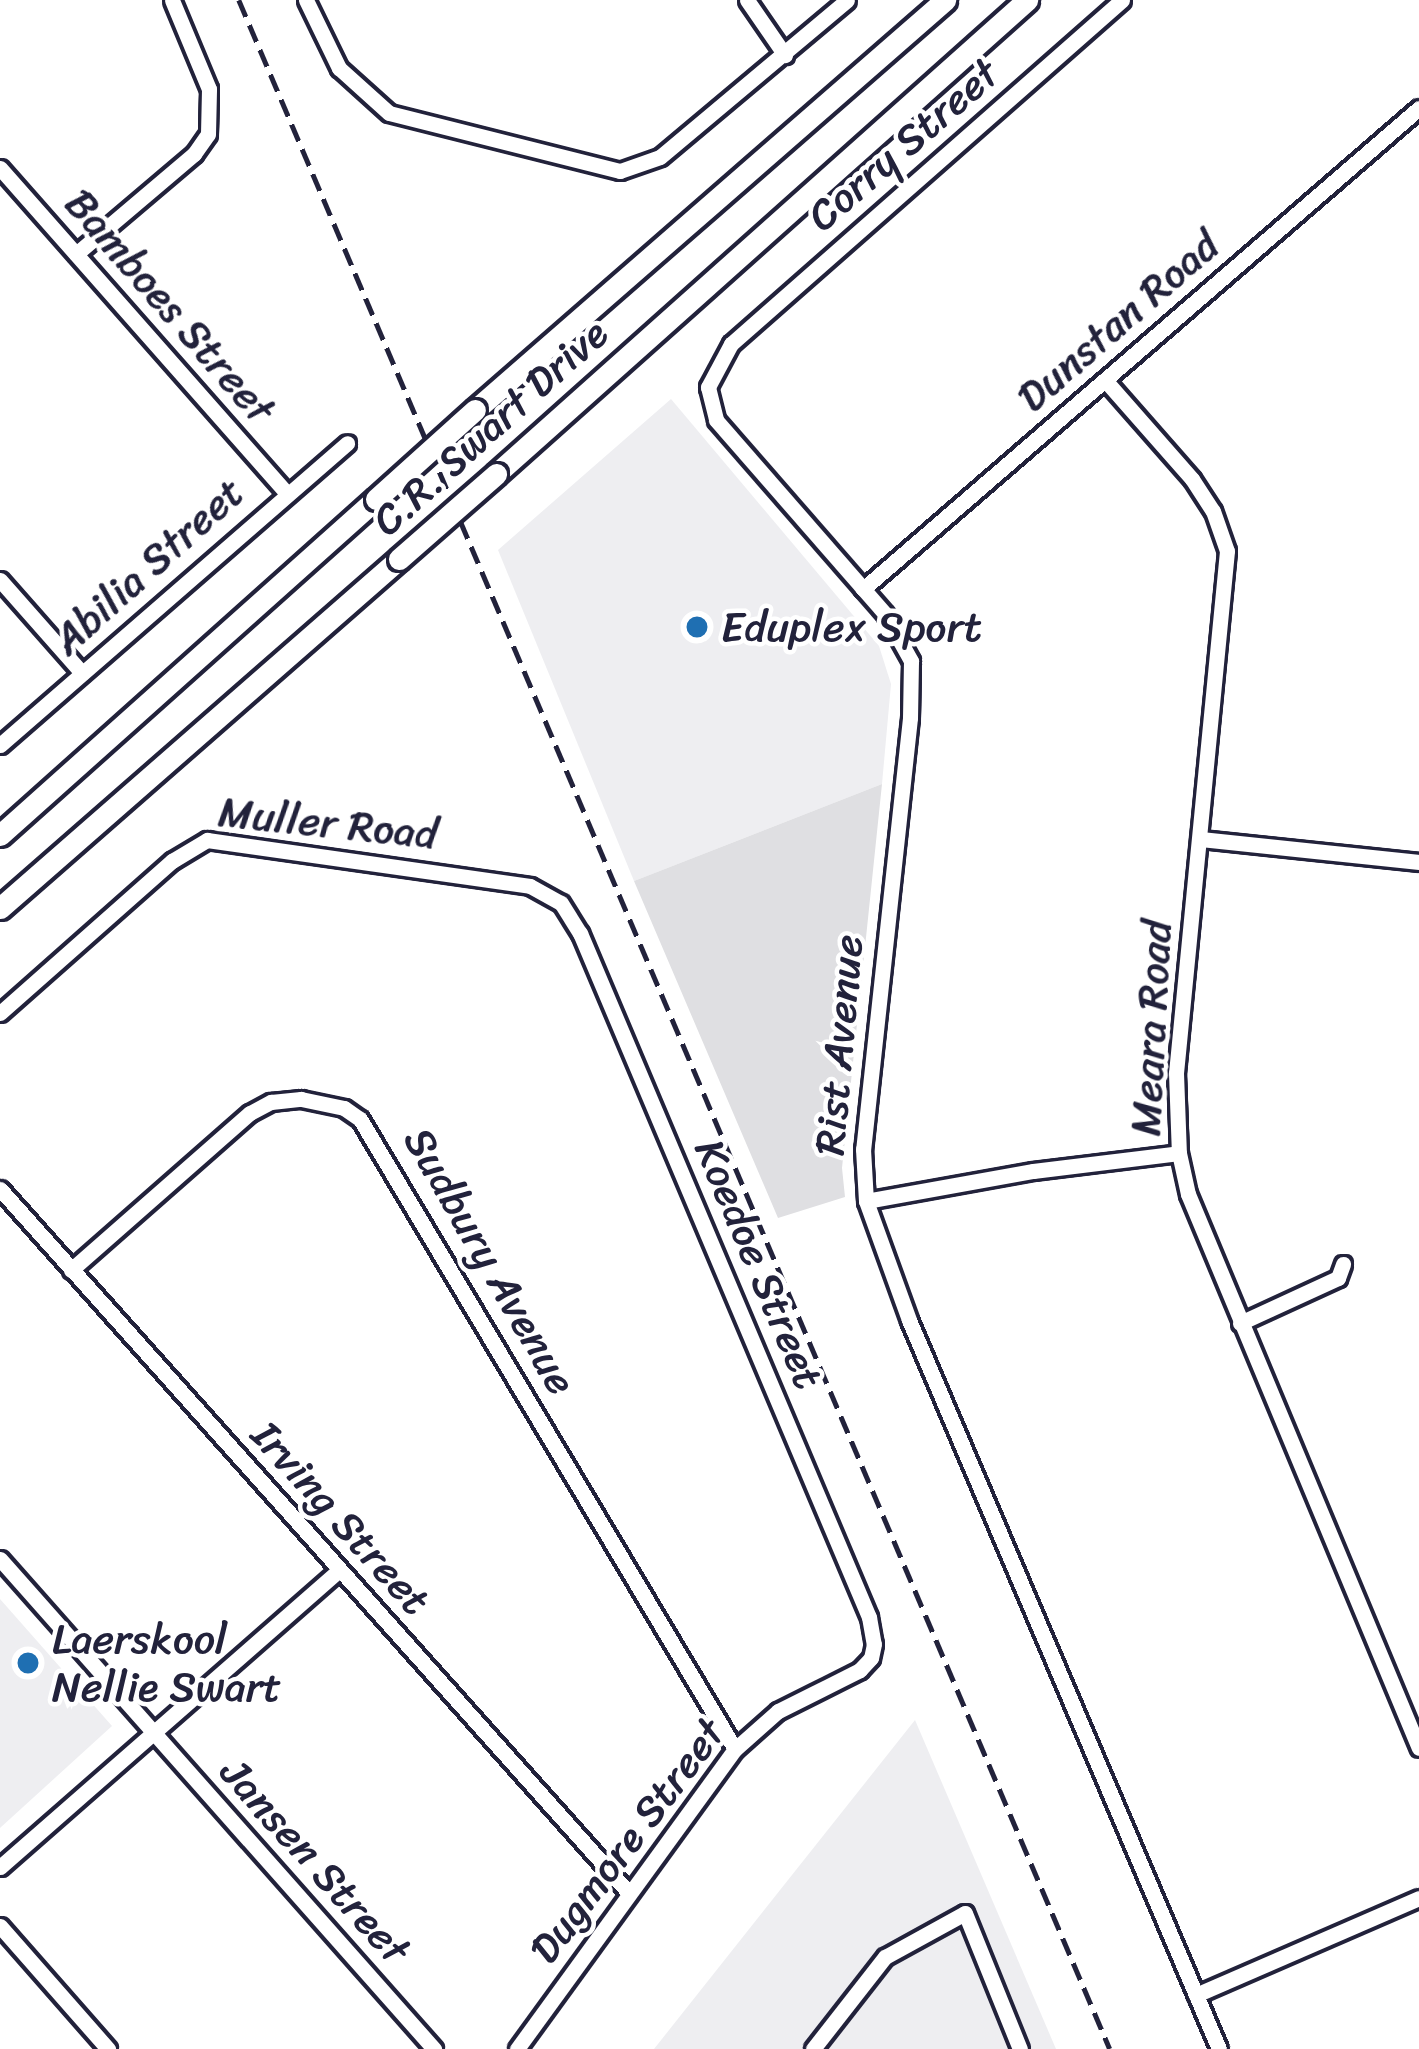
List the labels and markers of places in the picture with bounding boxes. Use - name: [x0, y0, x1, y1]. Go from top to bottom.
- place label: Eduplex Sport: [721, 602, 981, 652]
- marker: Eduplex Sport: [684, 614, 710, 640]
- place label: Laerskool Nellie Swart: [52, 1614, 280, 1712]
- marker: Laerskool Nellie Swart: [15, 1650, 41, 1676]

